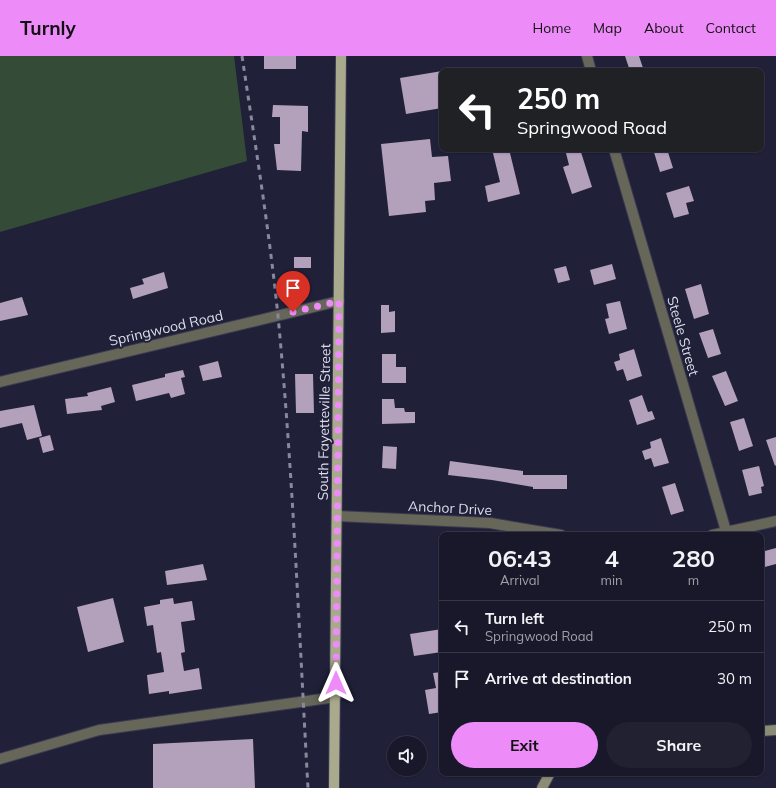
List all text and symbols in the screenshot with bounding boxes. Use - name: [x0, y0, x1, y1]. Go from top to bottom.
- text: Turnly: [20, 16, 76, 40]
- text: Home: [532, 19, 571, 37]
- text: Map: [593, 19, 622, 37]
- text: About: [644, 19, 684, 37]
- text: Contact: [706, 19, 756, 37]
- text: 250 m: [517, 81, 600, 116]
- icon: left: [451, 84, 503, 136]
- text: Springwood Road: [517, 116, 667, 139]
- pin: [276, 271, 310, 312]
- icon: arrive: [282, 277, 304, 299]
- street label: Steele Street: [663, 294, 703, 378]
- street label: Springwood Road: [107, 306, 225, 350]
- street label: South Fayetteville Street: [314, 343, 334, 501]
- street label: Anchor Drive: [407, 497, 493, 519]
- text: 06:43: [488, 543, 552, 573]
- text: 4: [604, 543, 619, 573]
- text: 280: [672, 543, 715, 573]
- text: Arrival: [500, 572, 540, 588]
- text: min: [601, 572, 623, 588]
- text: m: [688, 572, 699, 588]
- text: Turn left: [485, 609, 544, 628]
- icon: left: [451, 616, 473, 638]
- text: 250 m: [708, 617, 752, 636]
- text: Springwood Road: [485, 628, 593, 644]
- position arrow: [315, 662, 357, 704]
- icon: arrive: [451, 668, 473, 690]
- text: Arrive at destination: [485, 669, 632, 688]
- text: 30 m: [717, 669, 752, 688]
- button: Exit: [451, 722, 598, 768]
- button: Share: [606, 722, 752, 768]
- map controls: [387, 736, 427, 776]
- button: sound: [387, 736, 427, 776]

